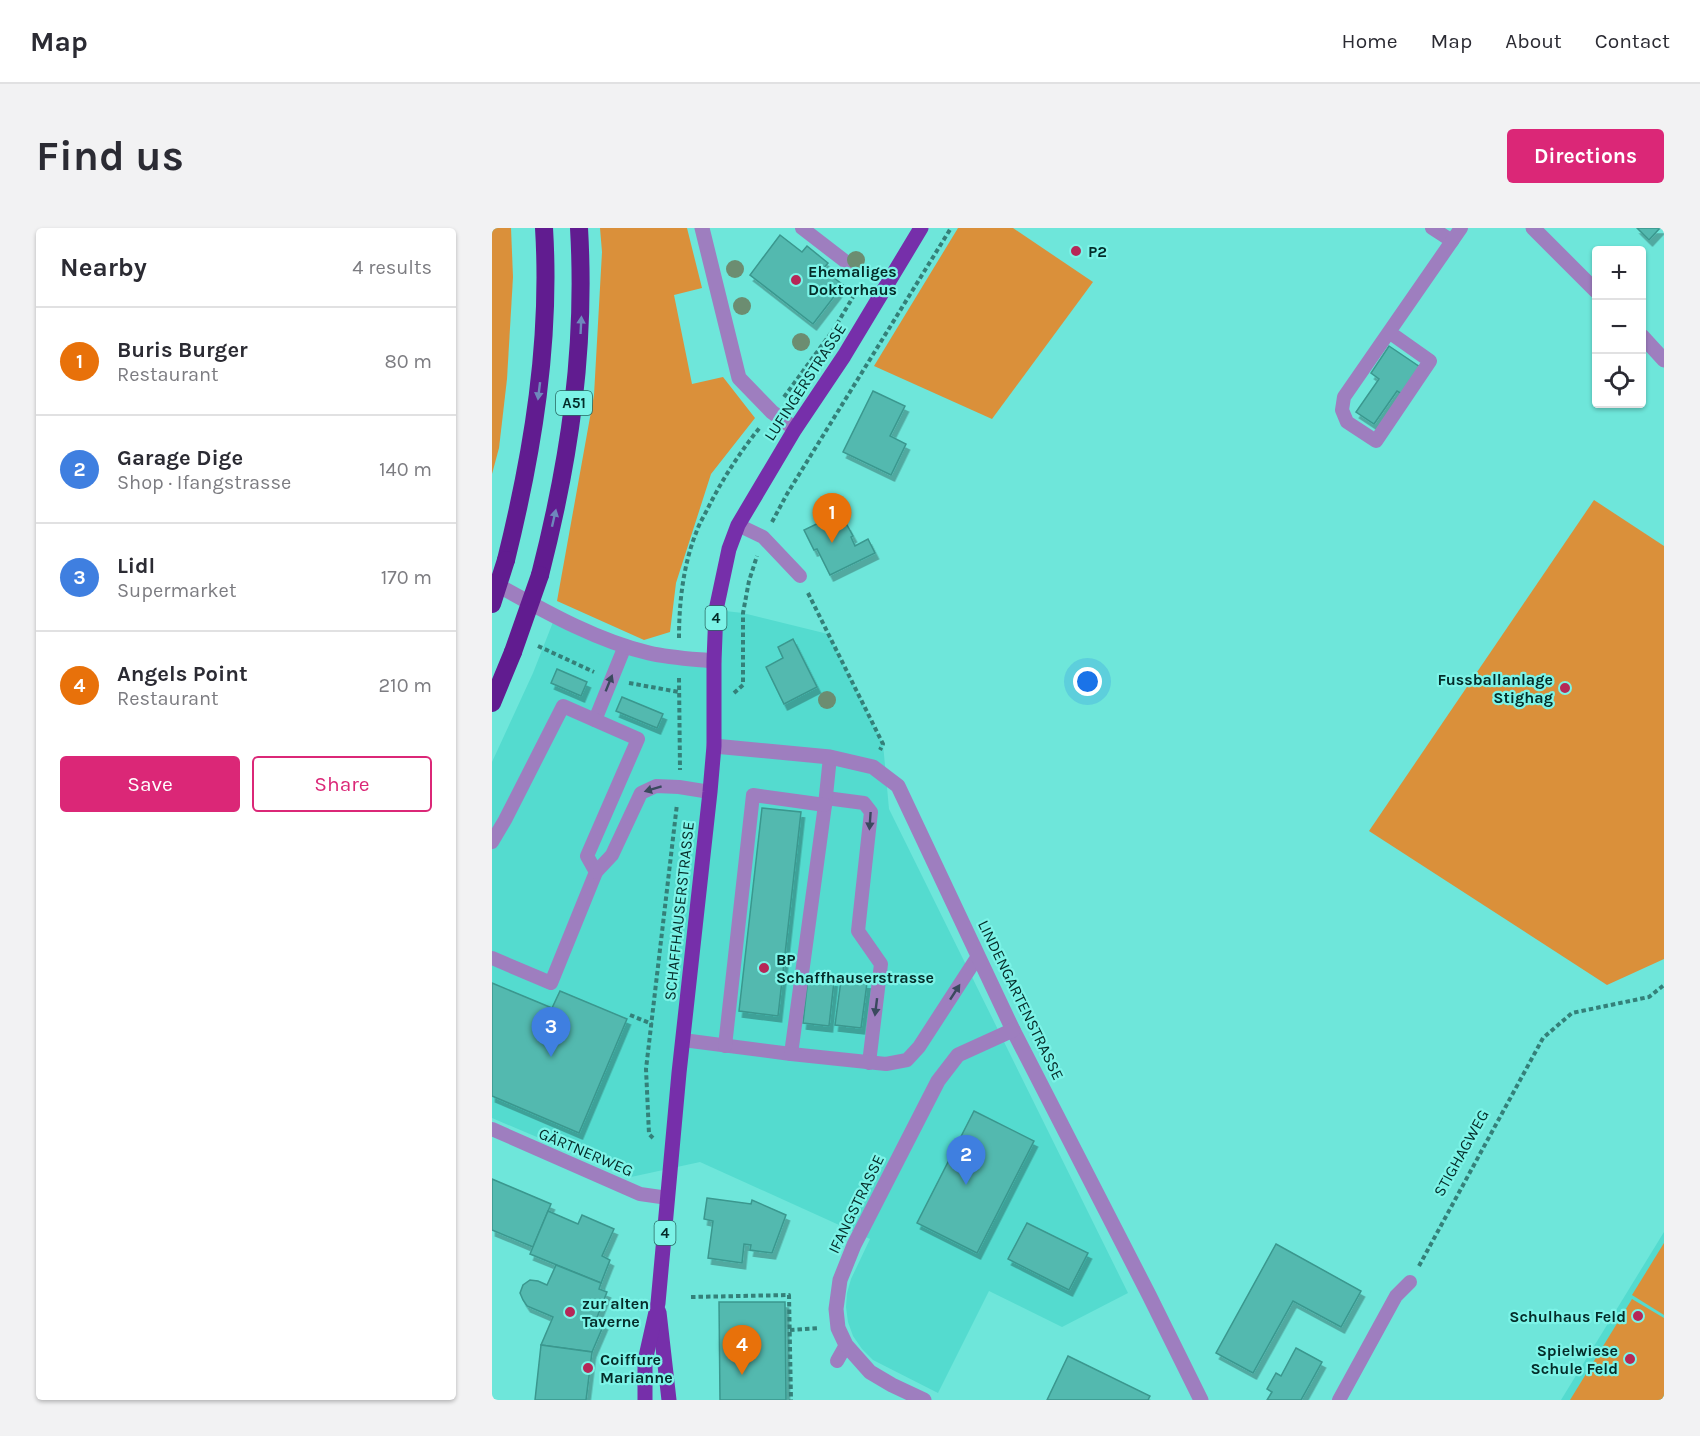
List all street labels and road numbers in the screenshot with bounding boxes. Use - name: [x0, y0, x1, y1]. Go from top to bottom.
- street label: LUFINGERSTRASSE: [760, 320, 850, 444]
- road number: A51: [556, 391, 592, 415]
- road number: 4: [706, 606, 726, 630]
- street label: SCHAFFHAUSERSTRASSE: [660, 821, 698, 1001]
- street label: LINDENGARTENSTRASSE: [974, 917, 1068, 1083]
- street label: STIGHAGWEG: [1429, 1106, 1493, 1200]
- street label: GÄRTNERWEG: [536, 1124, 636, 1180]
- street label: IFANGSTRASSE: [824, 1152, 888, 1256]
- road number: 4: [654, 1221, 676, 1245]

